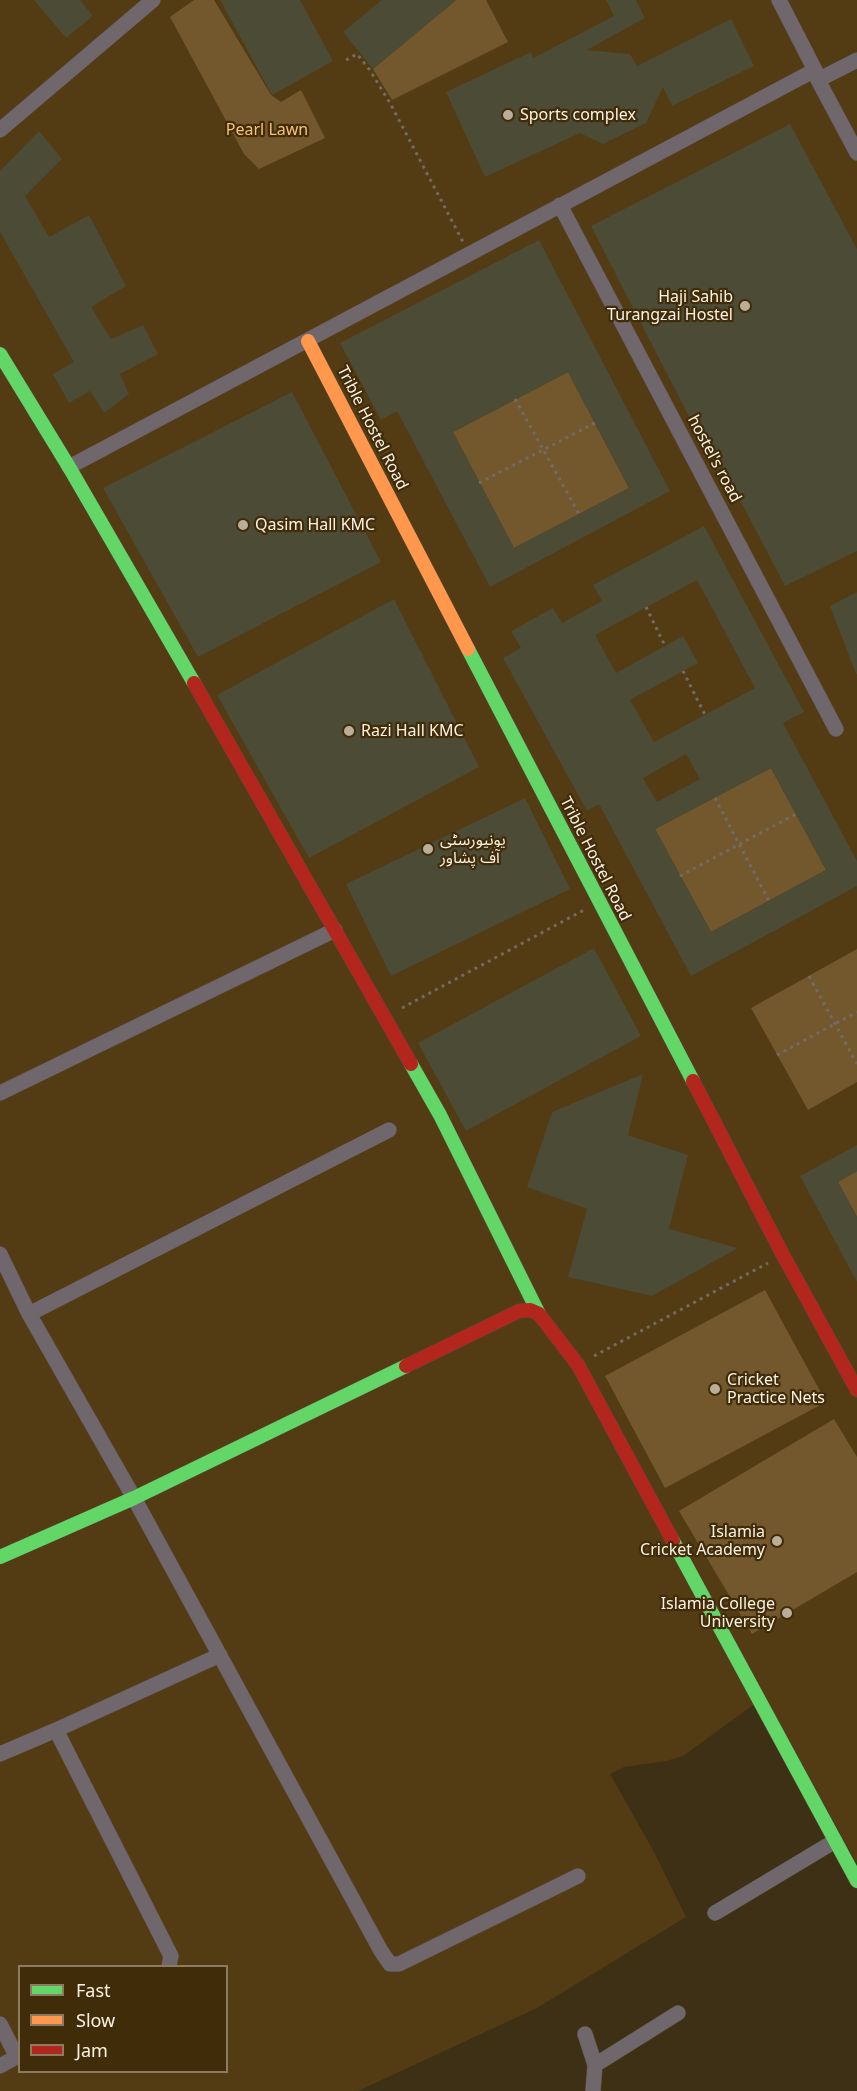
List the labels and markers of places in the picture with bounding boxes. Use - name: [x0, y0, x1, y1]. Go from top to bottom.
- place label: Sports complex: [520, 105, 636, 125]
- marker: Sports complex: [501, 108, 515, 122]
- place label: Haji Sahib Turangzai Hostel: [607, 287, 733, 325]
- marker: Haji Sahib Turangzai Hostel: [738, 299, 752, 313]
- place label: Qasim Hall KMC: [255, 515, 375, 535]
- marker: Qasim Hall KMC: [236, 518, 250, 532]
- place label: Razi Hall KMC: [361, 721, 464, 741]
- marker: Razi Hall KMC: [342, 724, 356, 738]
- place label: یونیورسٹی آف پشاور: [440, 830, 506, 868]
- marker: یونیورسٹی آف پشاور: [421, 842, 435, 856]
- place label: Cricket Practice Nets: [727, 1370, 825, 1408]
- marker: Cricket Practice Nets: [708, 1382, 722, 1396]
- place label: Islamia Cricket Academy: [640, 1522, 765, 1560]
- marker: Islamia Cricket Academy: [770, 1534, 784, 1548]
- place label: Islamia College University: [661, 1594, 775, 1632]
- marker: Islamia College University: [780, 1606, 794, 1620]

